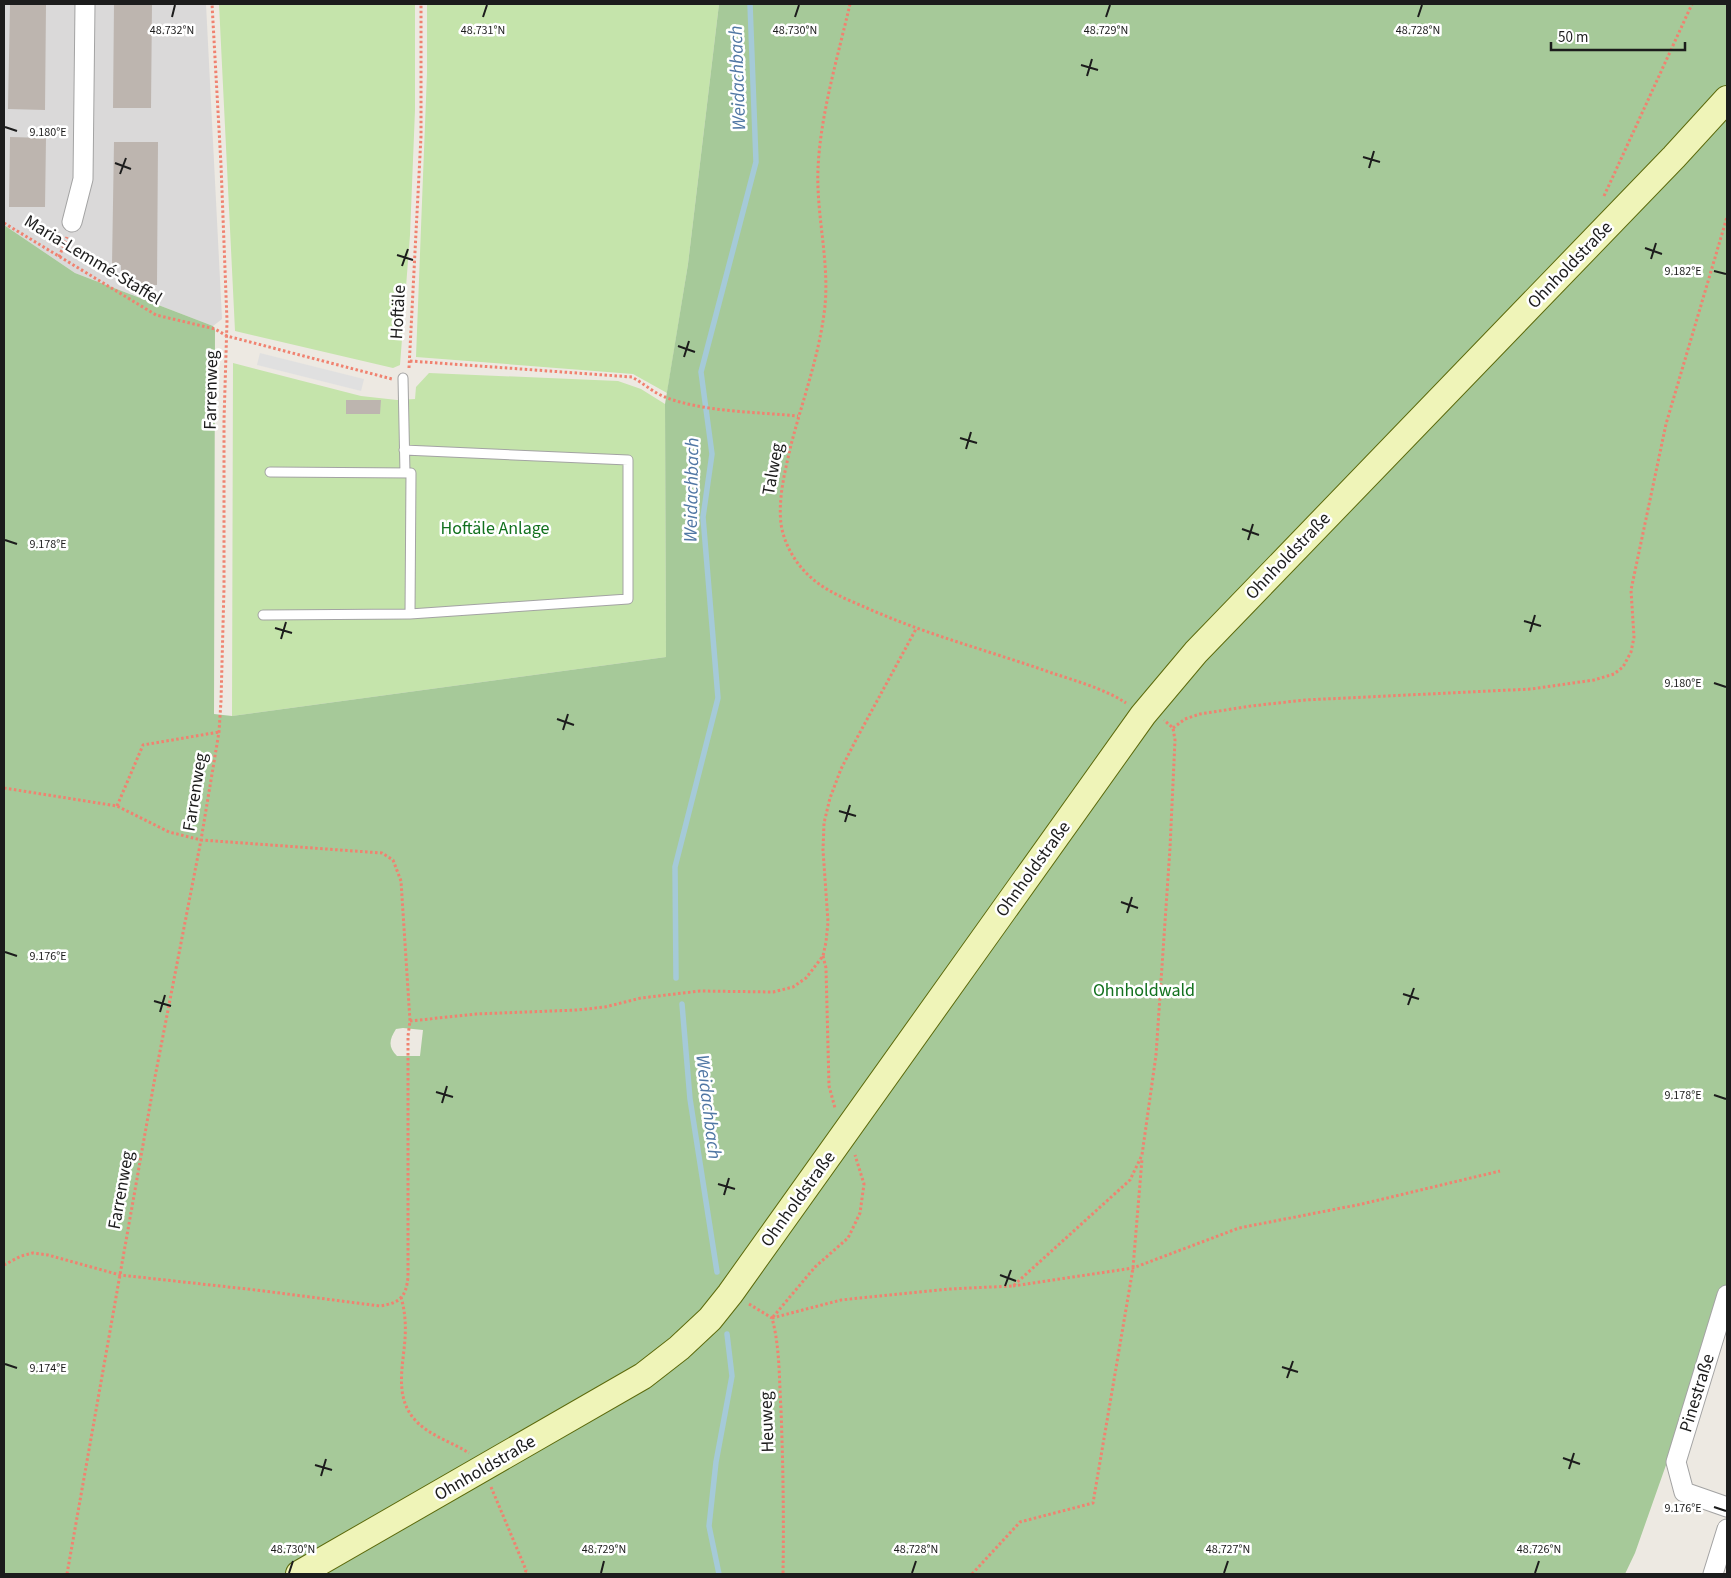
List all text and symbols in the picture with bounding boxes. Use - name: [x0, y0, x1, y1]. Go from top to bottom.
- scale bar: [1551, 20, 1685, 52]
- text: 48.732°N: [150, 22, 194, 39]
- text: 48.731°N: [461, 22, 505, 39]
- text: 48.730°N: [773, 22, 817, 39]
- text: 48.729°N: [1084, 22, 1128, 39]
- text: 48.728°N: [1396, 22, 1440, 39]
- water label: Weidachbach: [723, 25, 753, 131]
- text: 50 m: [1558, 27, 1588, 48]
- text: 9.180°E: [29, 124, 67, 141]
- street label: Maria-Lemmé-Staffel: [19, 209, 167, 311]
- street label: Ohnholdstraße: [1522, 216, 1618, 314]
- text: 9.182°E: [1664, 263, 1702, 280]
- street label: Hoftäle: [384, 284, 412, 340]
- street label: Farrenweg: [198, 350, 224, 430]
- water label: Weidachbach: [678, 437, 706, 543]
- street label: Talweg: [756, 441, 790, 497]
- street label: Ohnholdstraße: [1240, 507, 1336, 605]
- park label: Hoftäle Anlage: [441, 516, 550, 541]
- text: 9.178°E: [29, 536, 67, 553]
- text: 9.180°E: [1664, 675, 1702, 692]
- street label: Farrenweg: [176, 751, 214, 833]
- street label: Ohnholdstraße: [990, 816, 1076, 922]
- text: 9.176°E: [29, 948, 67, 965]
- park label: Ohnholdwald: [1093, 978, 1195, 1003]
- water label: Weidachbach: [688, 1053, 728, 1161]
- text: 9.178°E: [1664, 1087, 1702, 1104]
- street label: Ohnholdstraße: [755, 1146, 841, 1252]
- street label: Farrenweg: [102, 1149, 140, 1231]
- street label: Pinestraße: [1673, 1351, 1721, 1435]
- text: 9.174°E: [29, 1360, 67, 1377]
- street label: Heuweg: [753, 1391, 781, 1453]
- street label: Ohnholdstraße: [430, 1429, 540, 1507]
- text: 9.176°E: [1664, 1500, 1702, 1517]
- text: 48.730°N: [271, 1541, 315, 1558]
- text: 48.729°N: [582, 1541, 626, 1558]
- text: 48.728°N: [894, 1541, 938, 1558]
- text: 48.727°N: [1206, 1541, 1250, 1558]
- text: 48.726°N: [1517, 1541, 1561, 1558]

